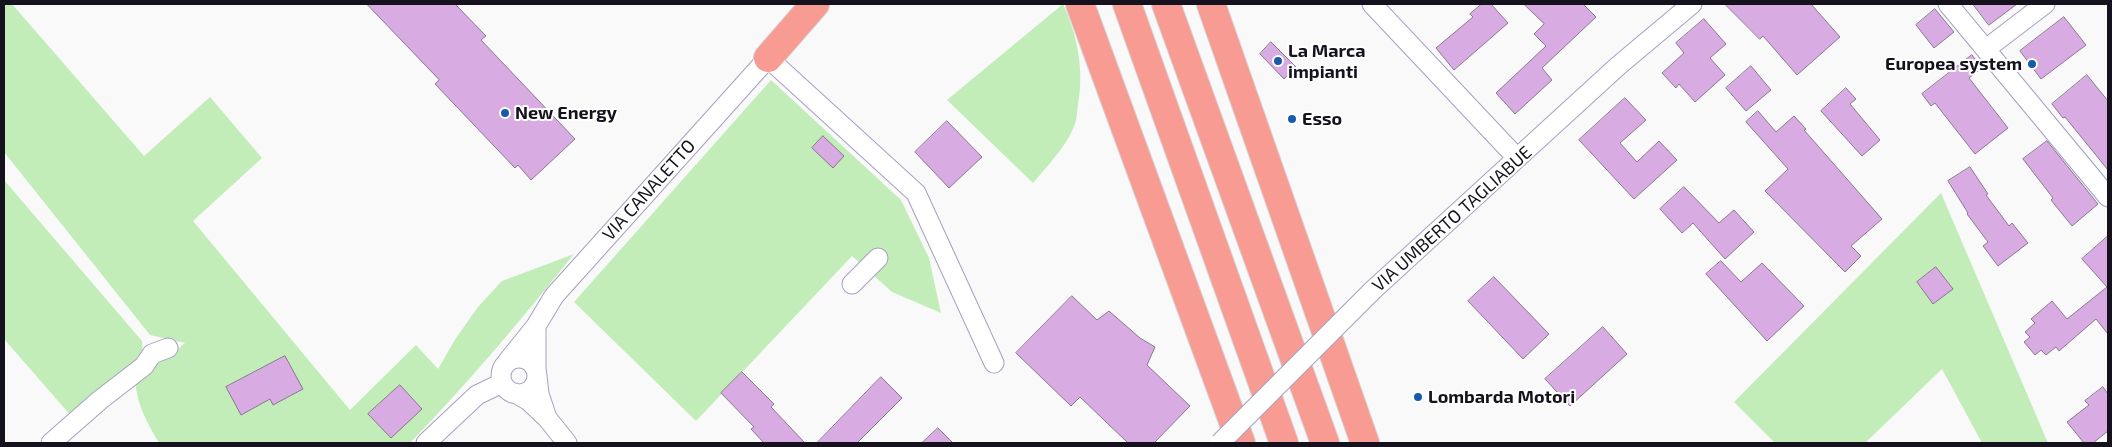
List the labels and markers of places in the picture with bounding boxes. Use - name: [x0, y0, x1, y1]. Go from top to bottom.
- place label: La Marca impianti: [1288, 40, 1365, 82]
- place label: Europea system: [1885, 53, 2022, 75]
- marker: La Marca impianti: [1272, 55, 1284, 67]
- marker: Europea system: [2026, 58, 2038, 70]
- place label: New Energy: [515, 102, 617, 124]
- marker: New Energy: [499, 107, 511, 119]
- place label: Esso: [1302, 108, 1342, 130]
- marker: Esso: [1286, 113, 1298, 125]
- place label: Lombarda Motori: [1428, 386, 1575, 408]
- marker: Lombarda Motori: [1412, 391, 1424, 403]

